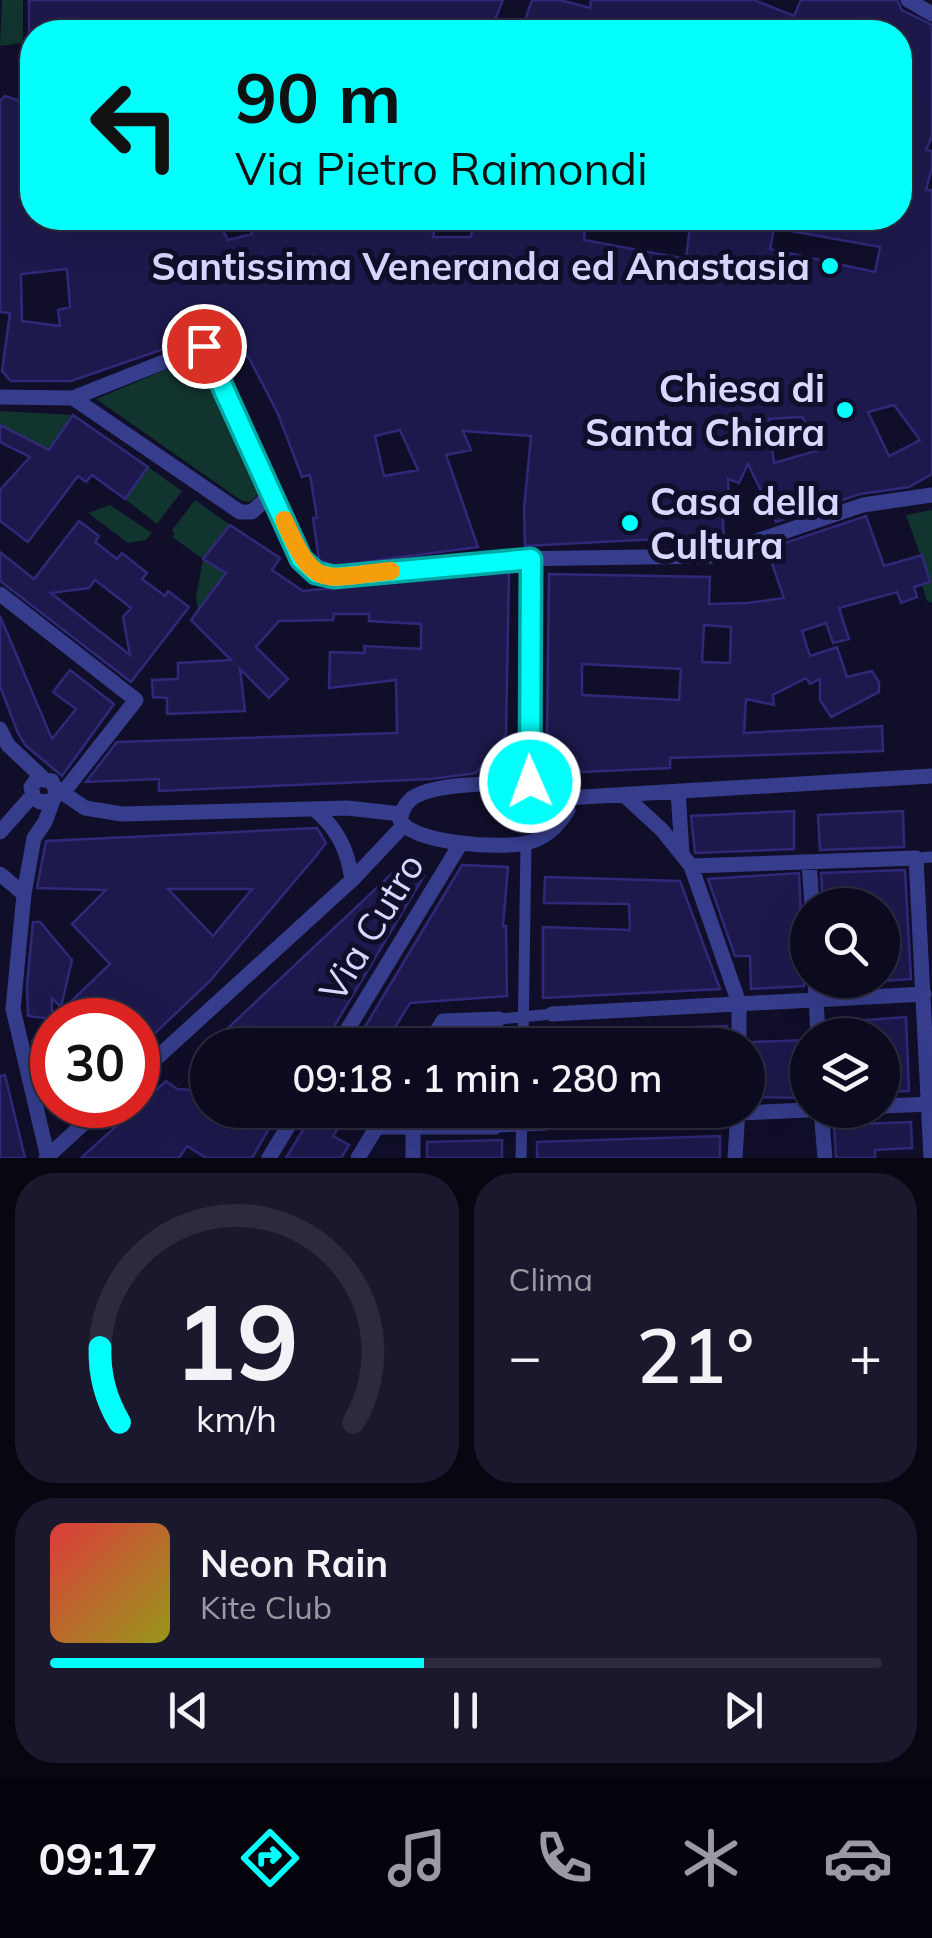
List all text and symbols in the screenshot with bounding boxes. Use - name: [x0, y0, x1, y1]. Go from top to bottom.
- text: 90 m: [235, 53, 401, 141]
- icon: left: [70, 60, 200, 190]
- text: Via Pietro Raimondi: [235, 140, 648, 196]
- place label: Santissima Veneranda ed Anastasia: [151, 242, 810, 290]
- marker: Santissima Veneranda ed Anastasia: [819, 255, 841, 277]
- pin: [162, 304, 247, 389]
- icon: arrive: [177, 319, 232, 374]
- place label: Chiesa di Santa Chiara: [585, 364, 825, 456]
- marker: Chiesa di Santa Chiara: [834, 399, 856, 421]
- place label: Casa della Cultura: [650, 477, 840, 569]
- marker: Casa della Cultura: [619, 512, 641, 534]
- position arrow: [478, 730, 582, 834]
- street label: Via Cutro: [308, 844, 434, 1010]
- map controls: [790, 888, 900, 1128]
- button: search: [790, 888, 900, 998]
- speed limit sign: 30: [30, 998, 160, 1128]
- button: layers: [790, 1018, 900, 1128]
- text: 09:18 · 1 min · 280 m: [292, 1054, 663, 1102]
- text: Clima: [509, 1259, 593, 1299]
- text: 19: [174, 1275, 299, 1406]
- text: 21°: [636, 1308, 754, 1402]
- text: −: [509, 1321, 542, 1390]
- text: +: [849, 1321, 882, 1390]
- text: km/h: [196, 1396, 277, 1441]
- text: Neon Rain: [200, 1539, 388, 1587]
- text: Kite Club: [200, 1587, 332, 1627]
- icon: previous: [161, 1683, 216, 1738]
- icon: pause: [438, 1683, 493, 1738]
- icon: next: [716, 1683, 771, 1738]
- icon: directions: [235, 1823, 305, 1893]
- icon: music: [382, 1823, 452, 1893]
- icon: phone: [529, 1823, 599, 1893]
- icon: climate: [676, 1823, 746, 1893]
- icon: car: [823, 1823, 893, 1893]
- text: 09:17: [39, 1830, 158, 1886]

